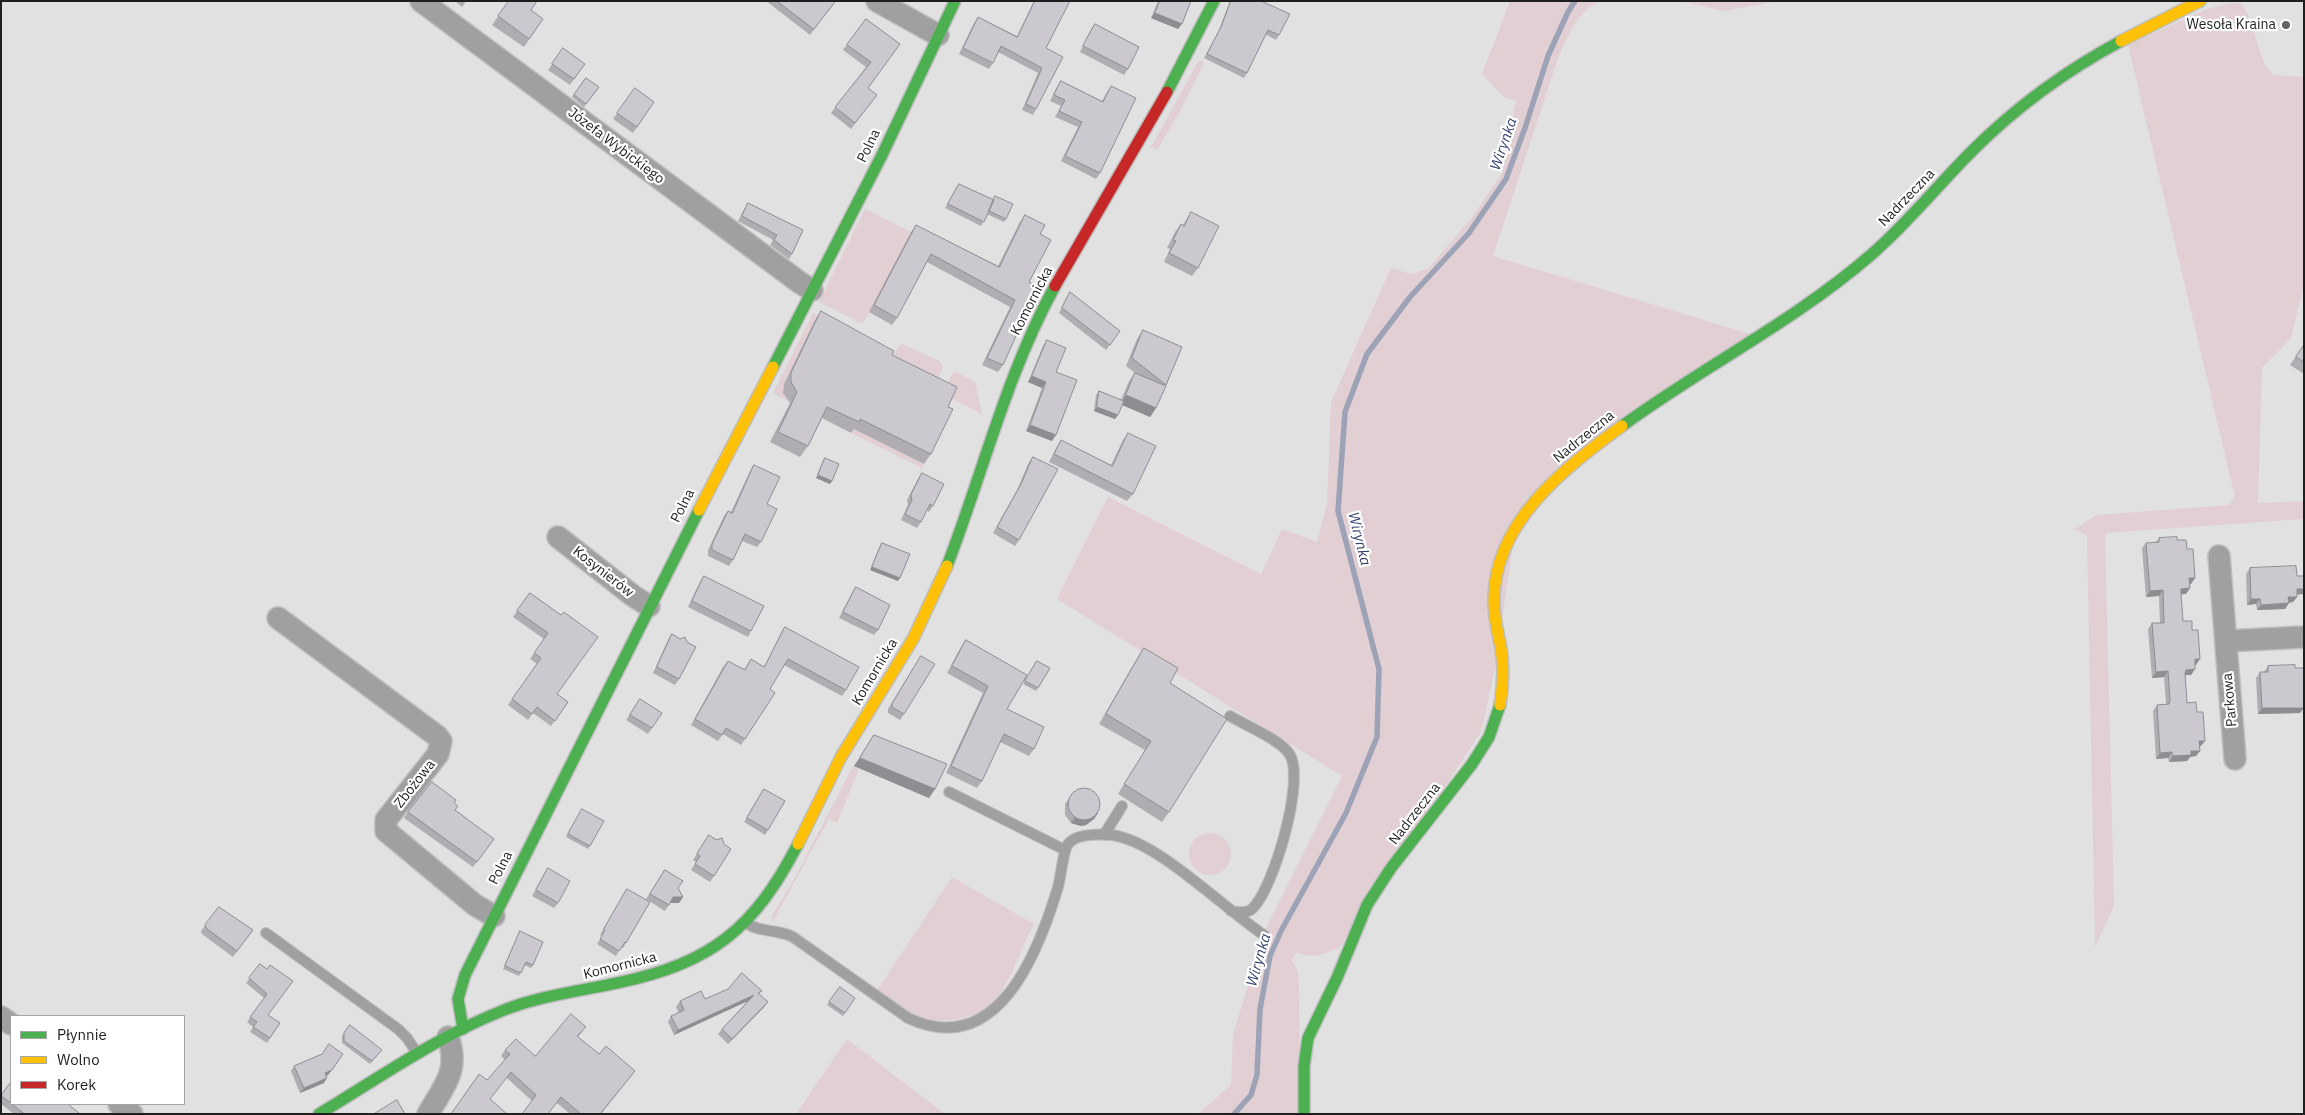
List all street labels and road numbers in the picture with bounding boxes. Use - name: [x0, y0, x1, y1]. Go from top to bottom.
- street label: Józefa Wybickiego: [565, 104, 667, 188]
- street label: Polna: [854, 126, 884, 166]
- street label: Nadrzeczna: [1875, 166, 1939, 230]
- street label: Komornicka: [1008, 264, 1056, 338]
- street label: Nadrzeczna: [1550, 407, 1618, 467]
- street label: Polna: [668, 486, 698, 526]
- street label: Kosynierów: [569, 543, 637, 601]
- street label: Komornicka: [849, 636, 901, 708]
- street label: Parkowa: [2219, 672, 2241, 728]
- street label: Zbożowa: [391, 757, 439, 811]
- street label: Nadrzeczna: [1386, 780, 1444, 848]
- street label: Polna: [486, 848, 516, 888]
- street label: Komornicka: [582, 949, 658, 983]

